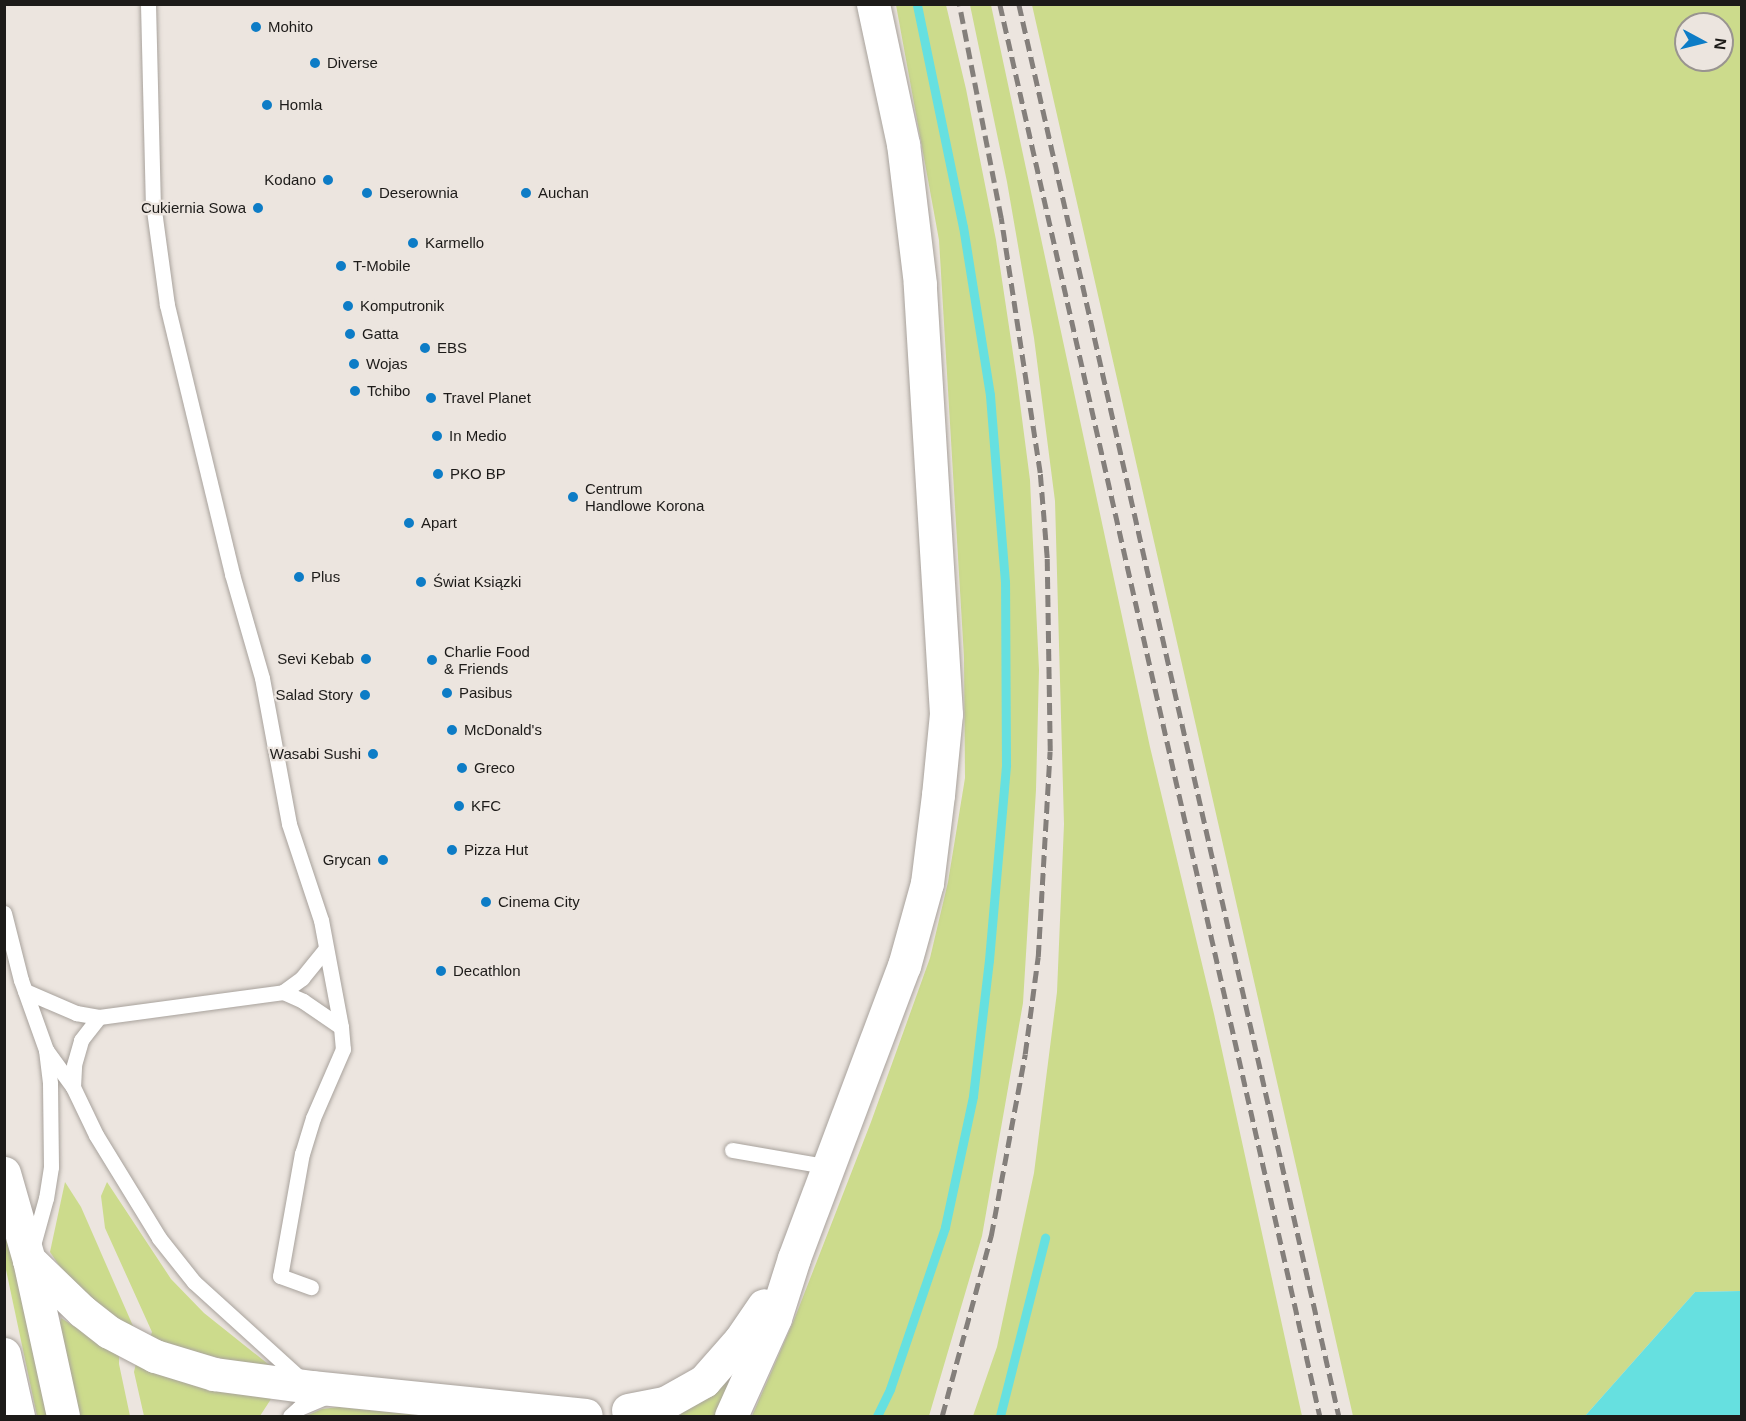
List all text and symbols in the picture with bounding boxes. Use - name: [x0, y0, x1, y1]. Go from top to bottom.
- north arrow: [1674, 12, 1734, 72]
- place label: Mohito: [268, 18, 313, 36]
- marker: Mohito: [249, 20, 263, 34]
- text: N: [1711, 37, 1730, 51]
- place label: Diverse: [327, 54, 378, 72]
- marker: Diverse: [308, 56, 322, 70]
- place label: Homla: [279, 96, 322, 114]
- marker: Homla: [260, 98, 274, 112]
- place label: Kodano: [264, 171, 316, 189]
- marker: Kodano: [321, 173, 335, 187]
- place label: Deserownia: [379, 184, 458, 202]
- place label: Auchan: [538, 184, 589, 202]
- marker: Deserownia: [360, 186, 374, 200]
- marker: Auchan: [519, 186, 533, 200]
- place label: Cukiernia Sowa: [141, 199, 246, 217]
- marker: Cukiernia Sowa: [251, 201, 265, 215]
- place label: Karmello: [425, 234, 484, 252]
- marker: Karmello: [406, 236, 420, 250]
- place label: T-Mobile: [353, 257, 411, 275]
- marker: T-Mobile: [334, 259, 348, 273]
- place label: Komputronik: [360, 297, 444, 315]
- marker: Komputronik: [341, 299, 355, 313]
- place label: Gatta: [362, 325, 399, 343]
- marker: Gatta: [343, 327, 357, 341]
- place label: EBS: [437, 339, 467, 357]
- marker: EBS: [418, 341, 432, 355]
- place label: Wojas: [366, 355, 407, 373]
- marker: Wojas: [347, 357, 361, 371]
- place label: Tchibo: [367, 382, 410, 400]
- marker: Tchibo: [348, 384, 362, 398]
- place label: Travel Planet: [443, 389, 531, 407]
- marker: Travel Planet: [424, 391, 438, 405]
- place label: In Medio: [449, 427, 507, 445]
- marker: In Medio: [430, 429, 444, 443]
- place label: PKO BP: [450, 465, 506, 483]
- marker: PKO BP: [431, 467, 445, 481]
- place label: Centrum Handlowe Korona: [585, 479, 704, 514]
- marker: Centrum Handlowe Korona: [566, 490, 580, 504]
- place label: Apart: [421, 514, 457, 532]
- marker: Apart: [402, 516, 416, 530]
- place label: Plus: [311, 568, 340, 586]
- marker: Plus: [292, 570, 306, 584]
- place label: Świat Ksiązki: [433, 573, 521, 591]
- marker: Świat Ksiązki: [414, 575, 428, 589]
- place label: Charlie Food & Friends: [444, 642, 530, 677]
- place label: Sevi Kebab: [277, 650, 354, 668]
- marker: Sevi Kebab: [359, 652, 373, 666]
- marker: Charlie Food & Friends: [425, 653, 439, 667]
- place label: Pasibus: [459, 684, 512, 702]
- place label: Salad Story: [275, 686, 353, 704]
- marker: Pasibus: [440, 686, 454, 700]
- marker: Salad Story: [358, 688, 372, 702]
- place label: McDonald's: [464, 721, 542, 739]
- marker: McDonald's: [445, 723, 459, 737]
- place label: Wasabi Sushi: [270, 745, 361, 763]
- marker: Wasabi Sushi: [366, 747, 380, 761]
- place label: Greco: [474, 759, 515, 777]
- marker: Greco: [455, 761, 469, 775]
- place label: KFC: [471, 797, 501, 815]
- marker: KFC: [452, 799, 466, 813]
- place label: Pizza Hut: [464, 841, 528, 859]
- marker: Pizza Hut: [445, 843, 459, 857]
- place label: Grycan: [323, 851, 371, 869]
- marker: Grycan: [376, 853, 390, 867]
- place label: Cinema City: [498, 893, 580, 911]
- marker: Cinema City: [479, 895, 493, 909]
- place label: Decathlon: [453, 962, 521, 980]
- marker: Decathlon: [434, 964, 448, 978]

